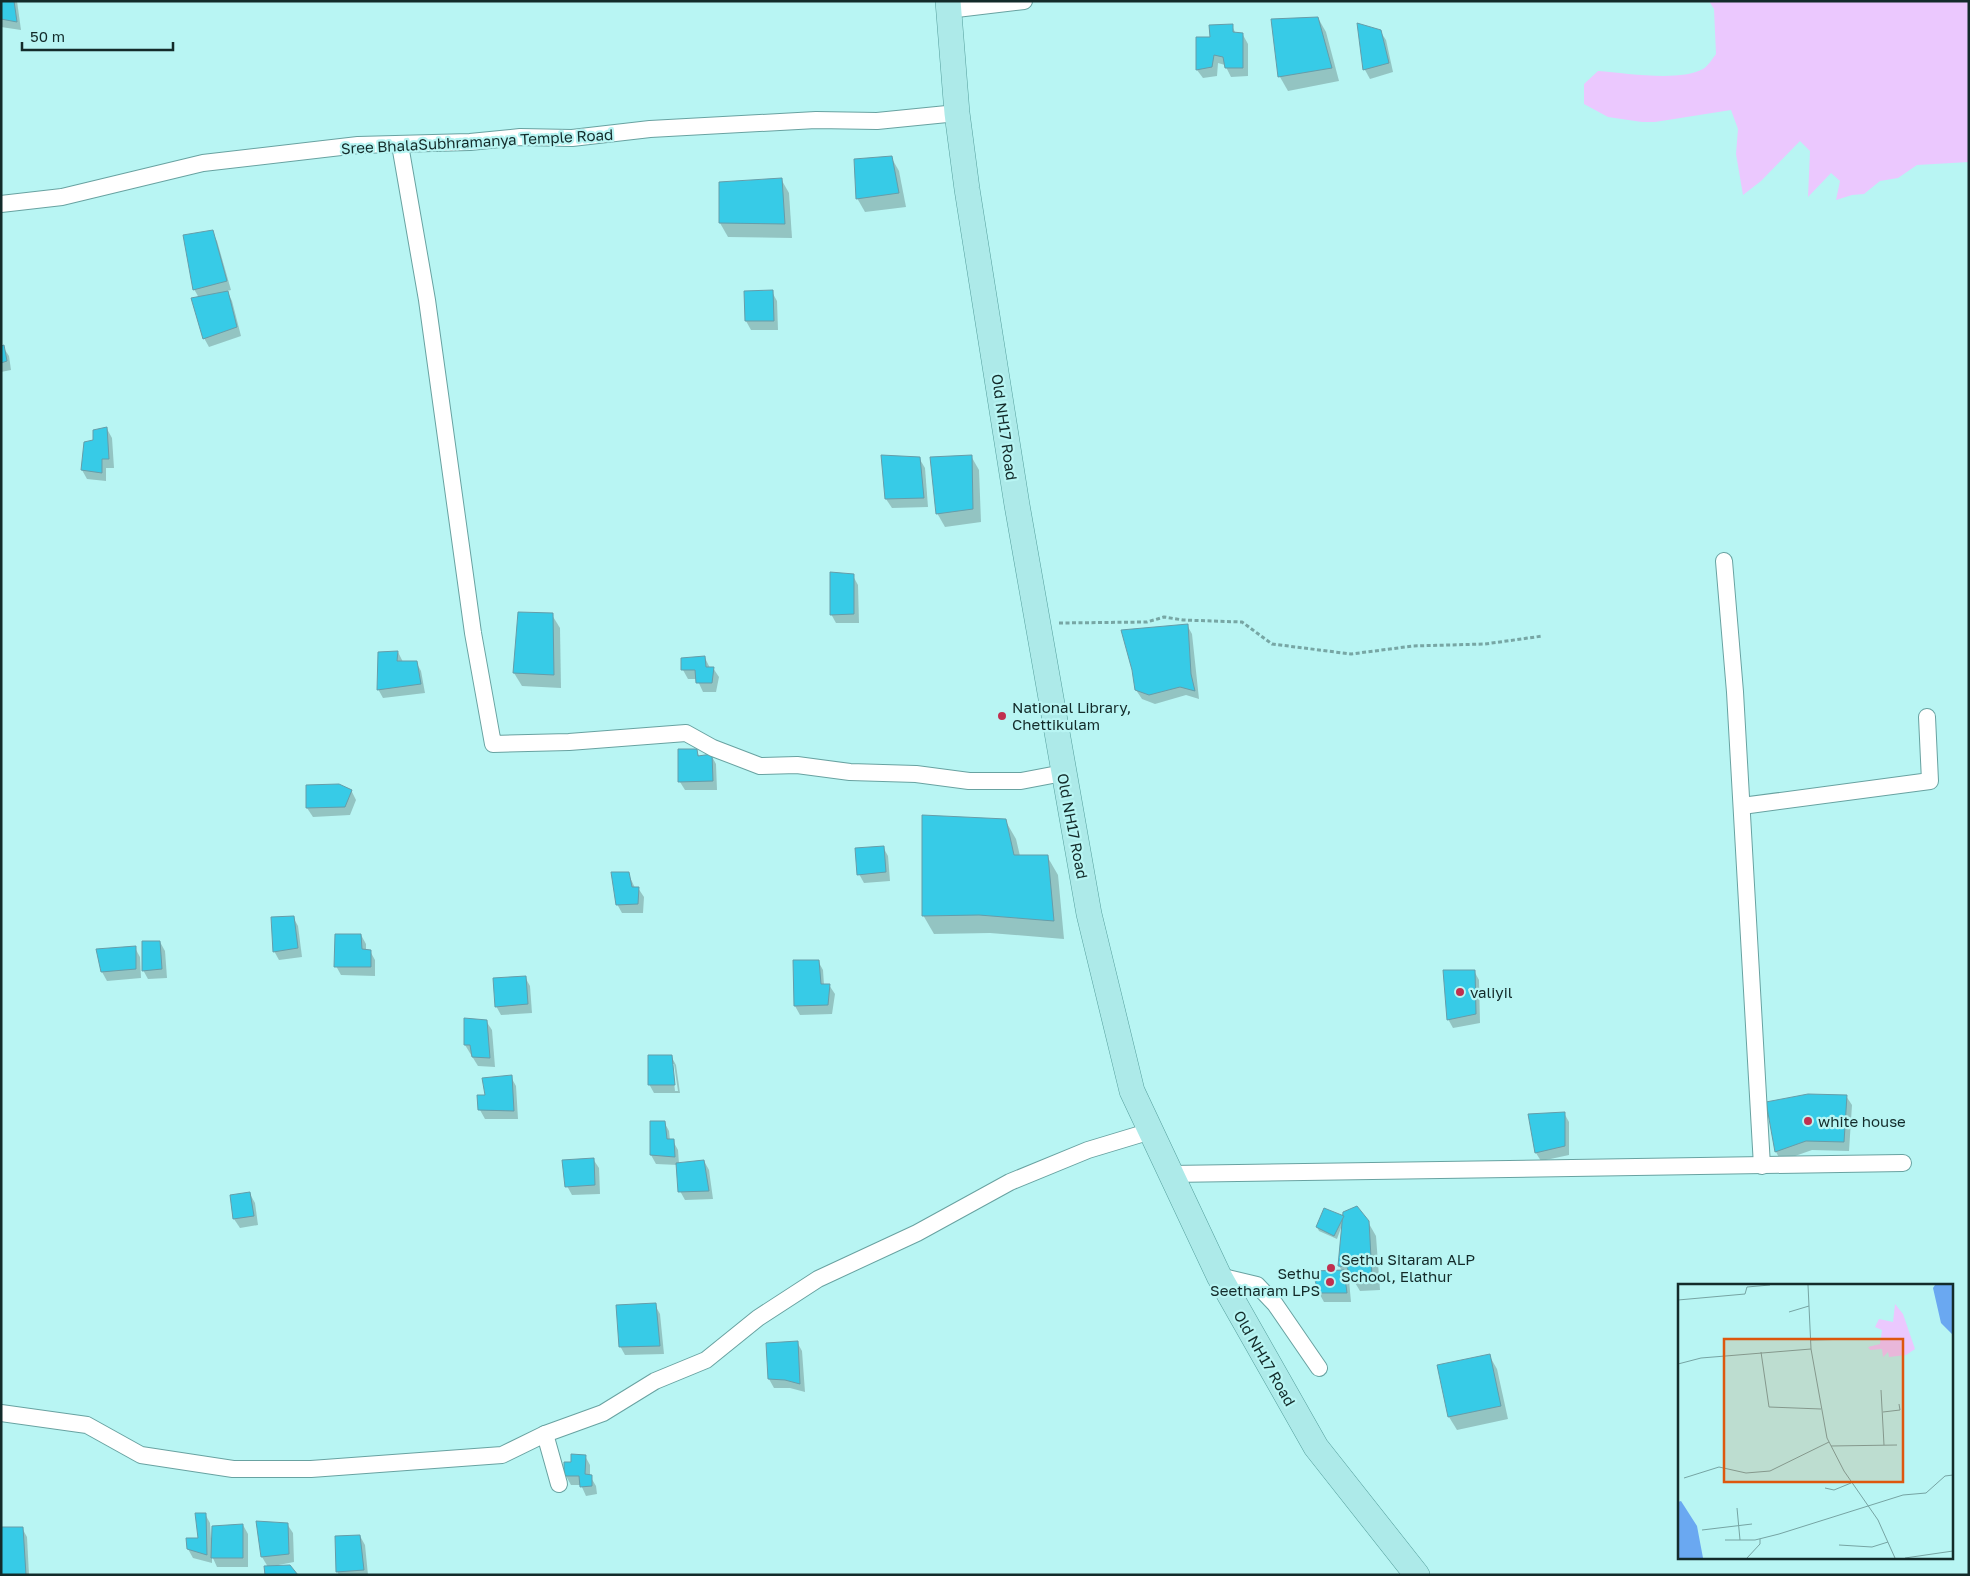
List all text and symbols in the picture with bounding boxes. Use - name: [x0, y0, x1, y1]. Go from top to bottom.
- scale bar: [22, 20, 174, 52]
- text: 50 m: [30, 27, 65, 45]
- street label: Sree BhalaSubhramanya Temple Road: [340, 125, 614, 157]
- street label: Old NH17 Road: [989, 373, 1021, 481]
- place label: National Library, Chettikulam: [1012, 698, 1131, 733]
- marker: National Library, Chettikulam: [996, 710, 1008, 722]
- street label: Old NH17 Road: [1054, 772, 1092, 880]
- place label: valiyil: [1470, 983, 1513, 1001]
- marker: valiyil: [1454, 986, 1466, 998]
- place label: white house: [1818, 1112, 1906, 1130]
- marker: white house: [1802, 1115, 1814, 1127]
- place label: Sethu Sitaram ALP School, Elathur: [1341, 1250, 1475, 1285]
- marker: Sethu Sitaram ALP School, Elathur: [1325, 1262, 1337, 1274]
- place label: Sethu Seetharam LPS: [1210, 1264, 1320, 1299]
- marker: Sethu Seetharam LPS: [1324, 1276, 1336, 1288]
- inset map: [1678, 1284, 1952, 1558]
- street label: Old NH17 Road: [1230, 1307, 1300, 1409]

